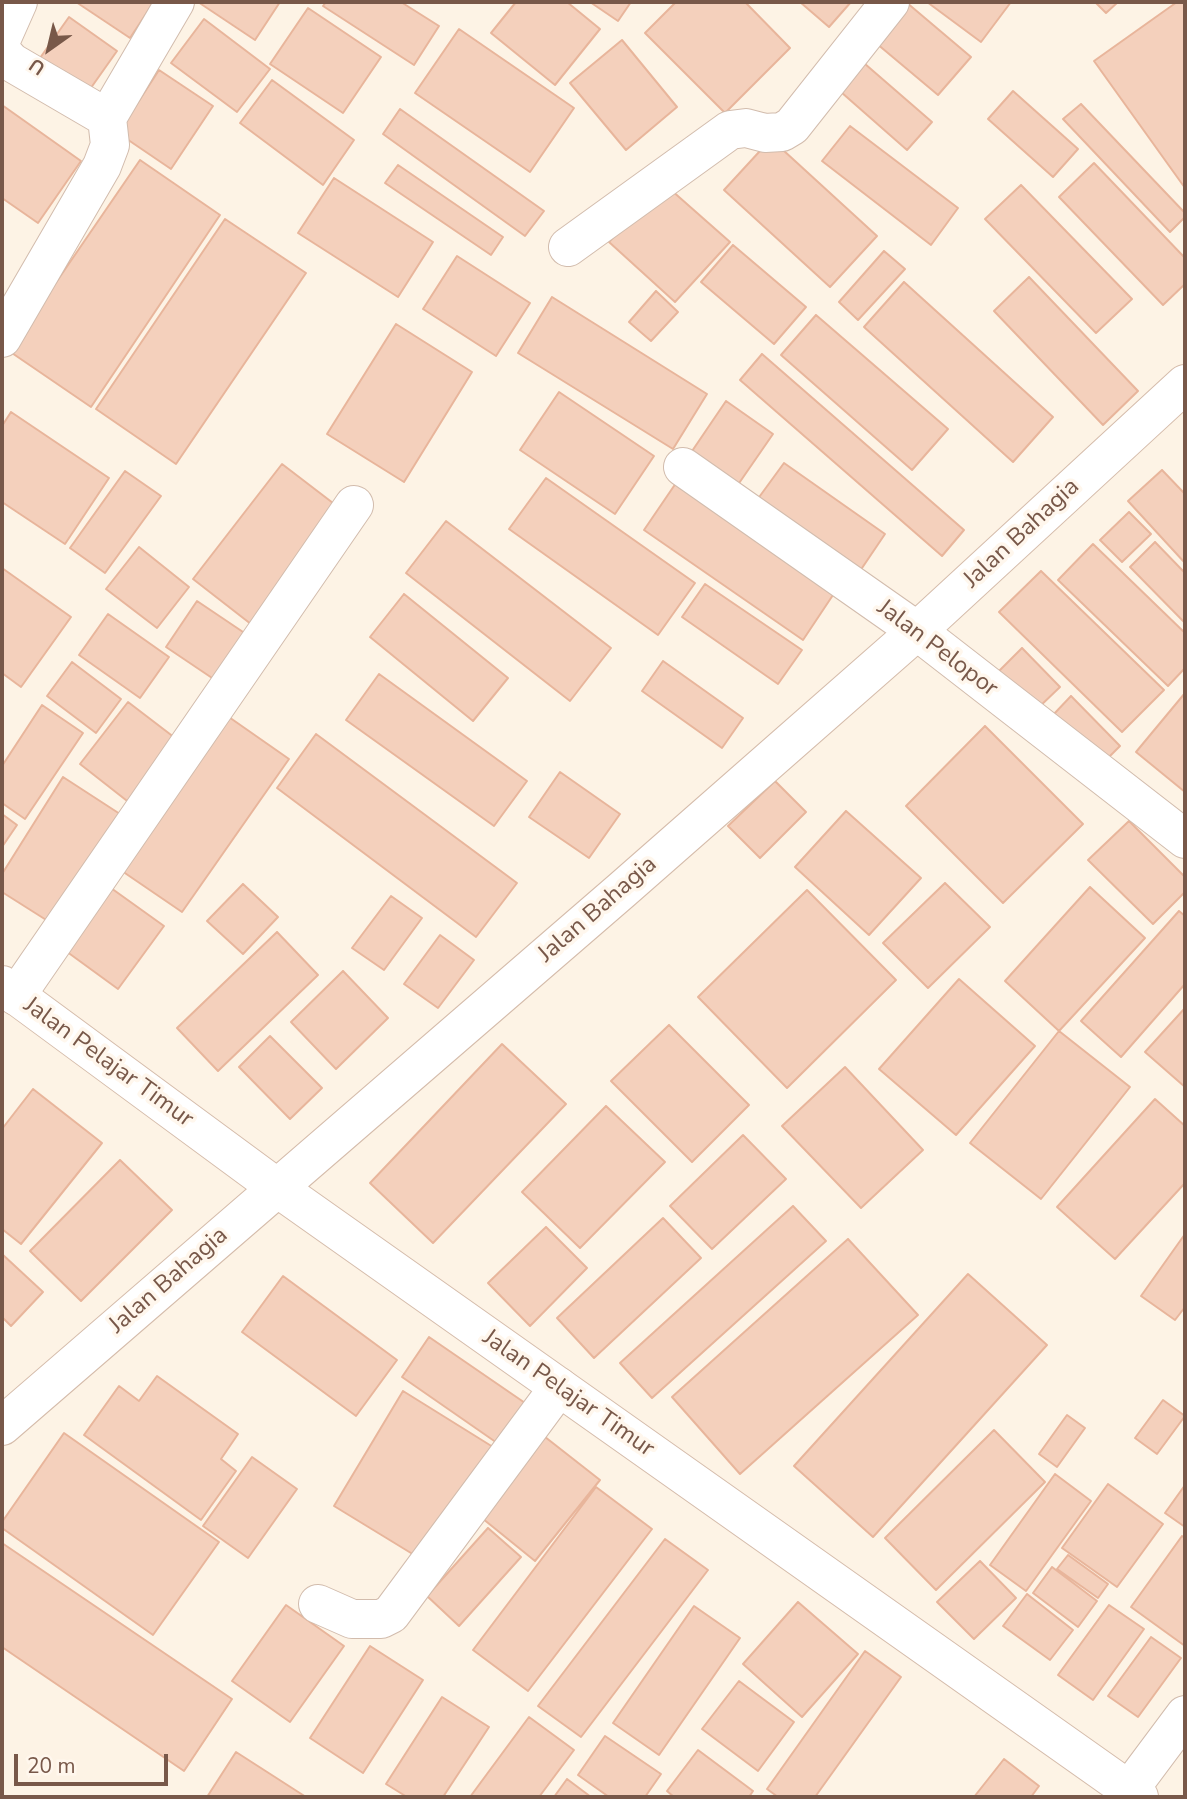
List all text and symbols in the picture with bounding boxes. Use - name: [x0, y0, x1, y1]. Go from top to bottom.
- north arrow: [14, 14, 84, 84]
- text: U: [24, 52, 50, 81]
- street label: Jalan Bahagia: [958, 473, 1086, 595]
- street label: Jalan Pelopor: [871, 594, 1003, 704]
- street label: Jalan Bahagia: [533, 851, 663, 969]
- street label: Jalan Pelajar Timur: [17, 992, 199, 1134]
- street label: Jalan Bahagia: [104, 1222, 234, 1340]
- street label: Jalan Pelajar Timur: [477, 1324, 659, 1464]
- scale bar: [18, 1740, 172, 1784]
- text: 20 m: [27, 1752, 76, 1780]

